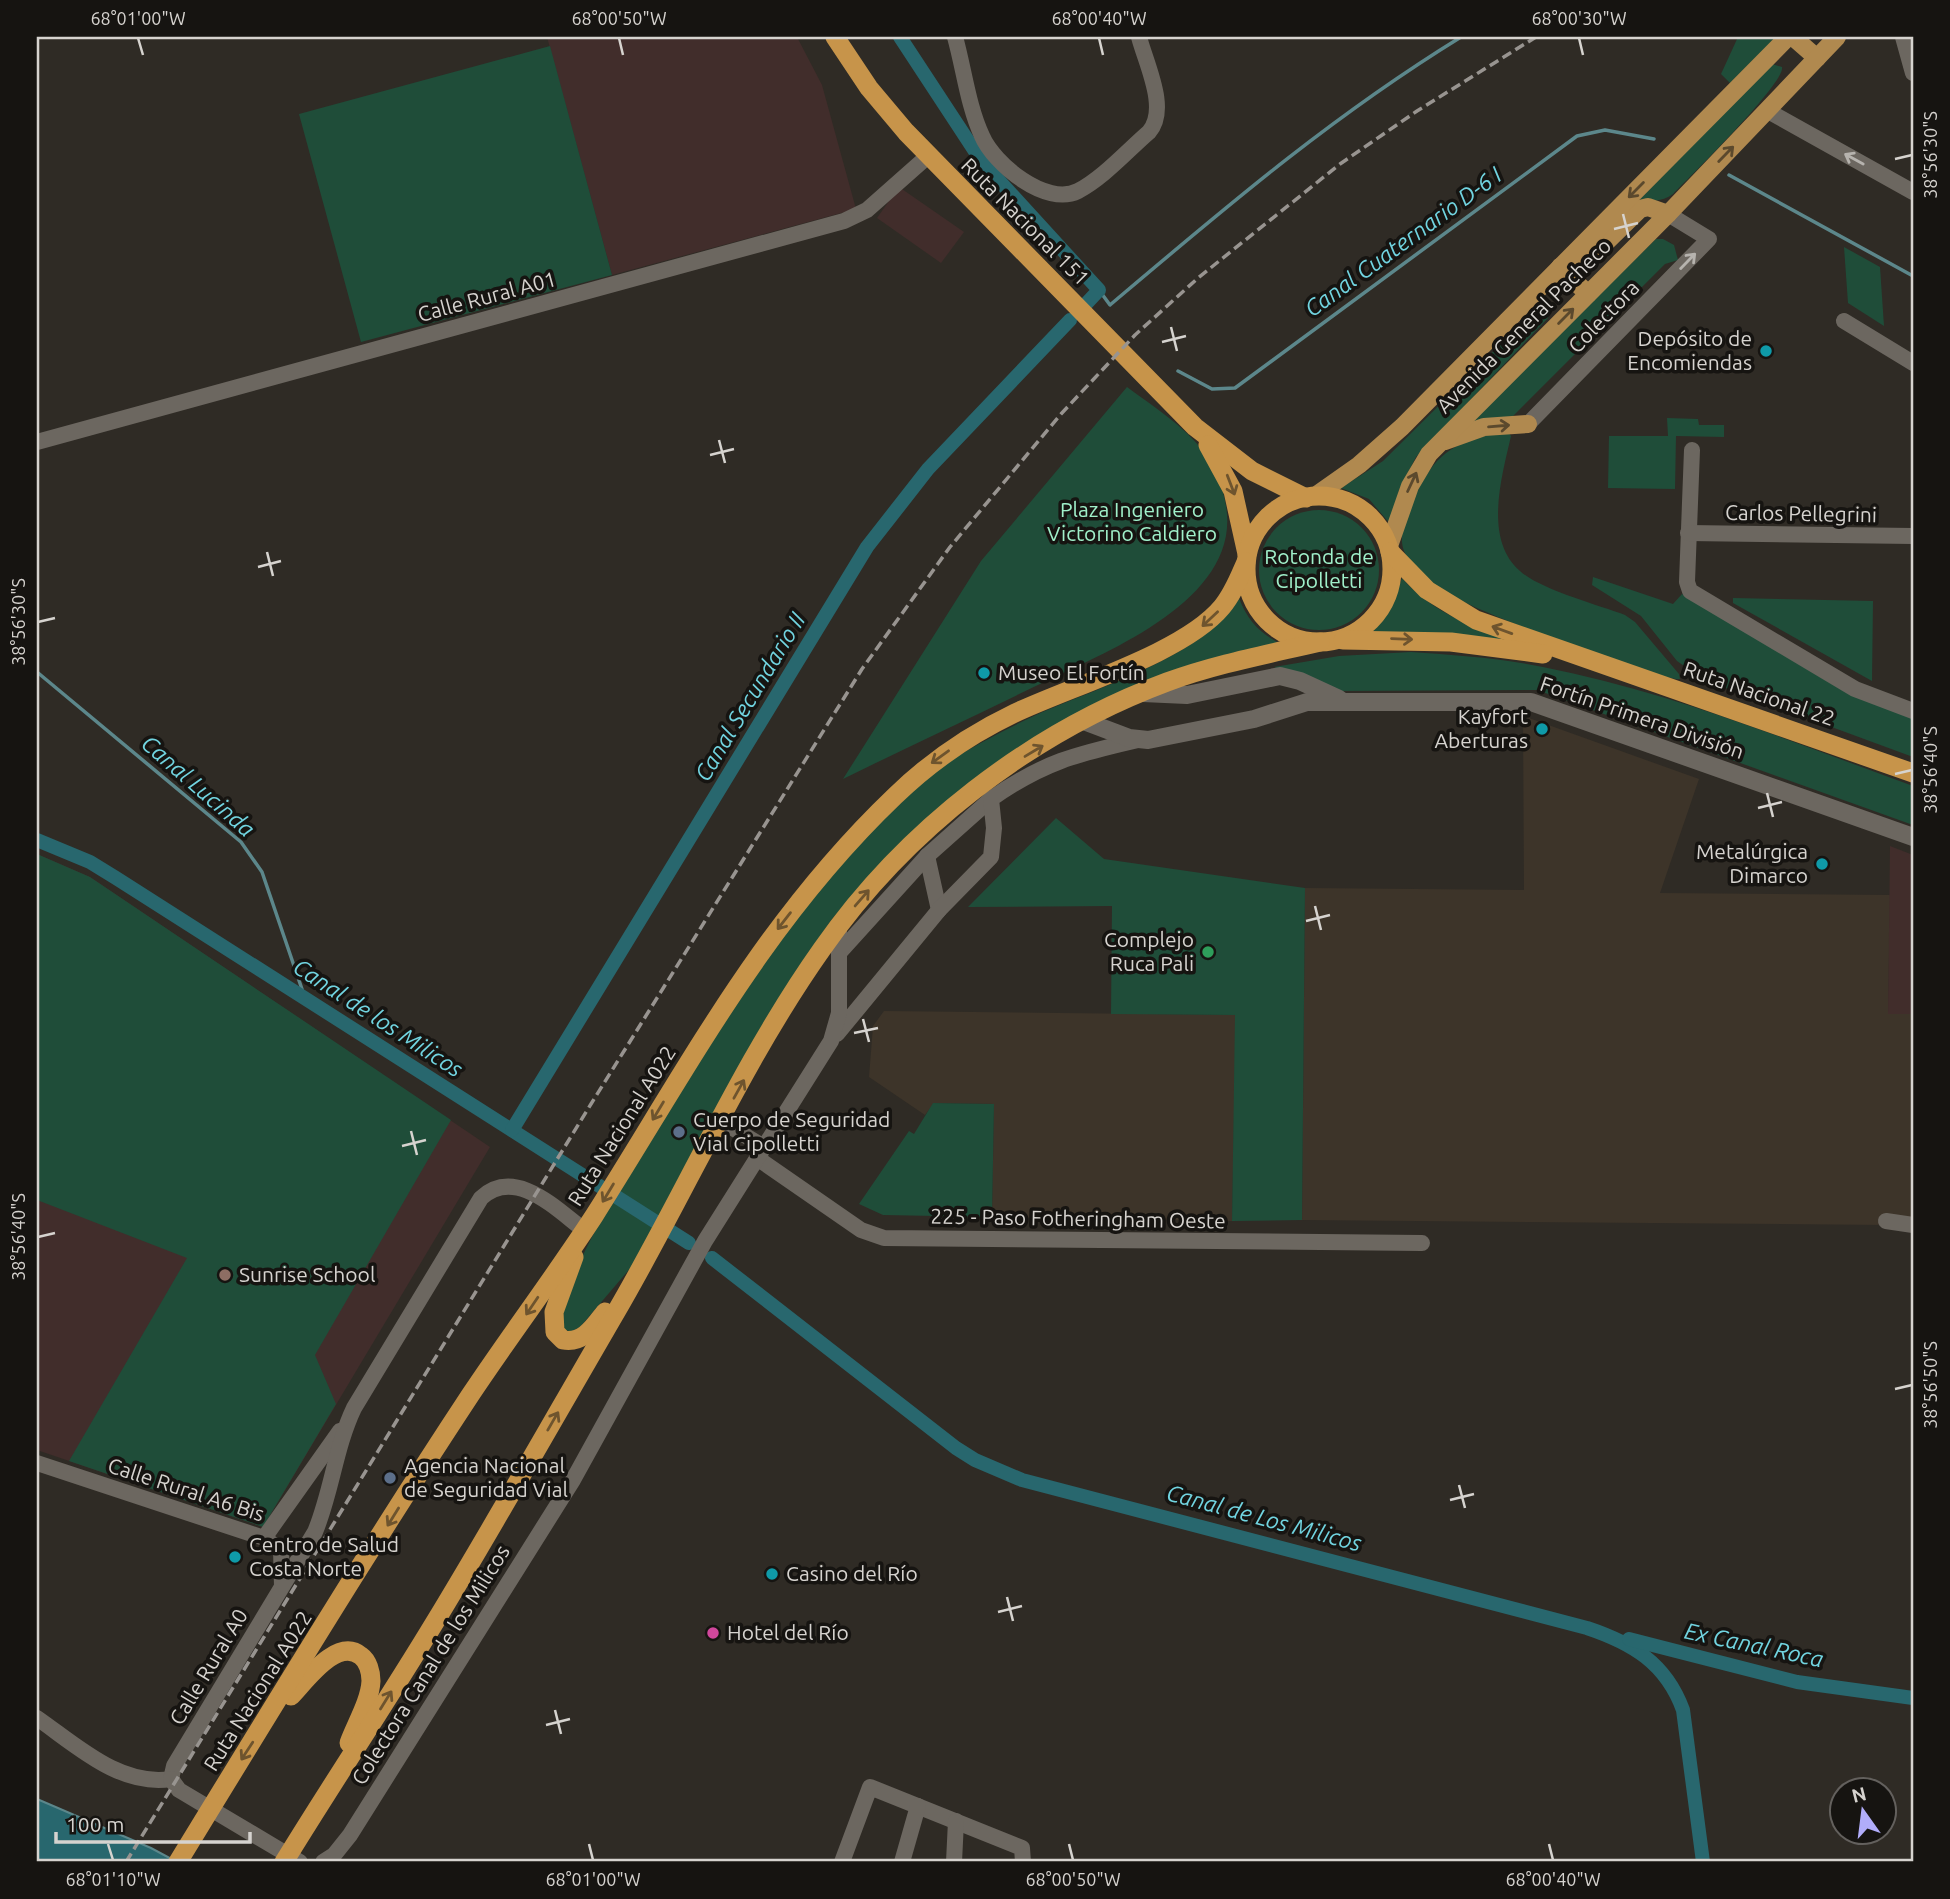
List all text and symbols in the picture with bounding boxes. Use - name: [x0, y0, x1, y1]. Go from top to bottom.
- text: 68°01'00"W: [90, 8, 186, 28]
- text: 68°00'50"W: [571, 8, 667, 28]
- text: 68°00'40"W: [1051, 8, 1147, 28]
- text: 68°00'30"W: [1531, 8, 1627, 28]
- text: 38°56'30"S: [1920, 111, 1940, 199]
- one-way arrow: [1717, 146, 1734, 163]
- one-way arrow: [1844, 152, 1864, 166]
- street label: Ruta Nacional 151: [957, 153, 1094, 290]
- water label: Canal Cuaternario D-6 I: [1300, 161, 1507, 321]
- one-way arrow: [1628, 181, 1645, 198]
- street label: Avenida General Pacheco: [1431, 233, 1615, 417]
- one-way arrow: [1679, 253, 1696, 270]
- street label: Calle Rural A01: [415, 266, 559, 326]
- street label: Colectora: [1563, 275, 1644, 357]
- one-way arrow: [1557, 308, 1574, 325]
- place label: Depósito de Encomiendas: [1627, 326, 1752, 374]
- marker: Depósito de Encomiendas: [1758, 343, 1774, 359]
- one-way arrow: [1488, 419, 1510, 432]
- one-way arrow: [1406, 472, 1419, 493]
- one-way arrow: [1225, 474, 1238, 495]
- park label: Plaza Ingeniero Victorino Caldiero: [1047, 497, 1217, 545]
- street label: Carlos Pellegrini: [1725, 500, 1877, 526]
- park label: Rotonda de Cipolletti: [1264, 544, 1374, 592]
- text: 38°56'30"S: [8, 578, 28, 666]
- water label: Canal Secundario II: [690, 607, 810, 785]
- one-way arrow: [1202, 610, 1219, 627]
- one-way arrow: [1491, 622, 1513, 635]
- one-way arrow: [1390, 632, 1413, 646]
- street label: Ruta Nacional 22: [1680, 656, 1838, 730]
- place label: Museo El Fortín: [998, 660, 1145, 684]
- marker: Museo El Fortín: [976, 665, 992, 681]
- street label: Fortín Primera División: [1537, 671, 1747, 763]
- place label: Kayfort Aberturas: [1434, 704, 1528, 752]
- marker: Kayfort Aberturas: [1534, 721, 1550, 737]
- text: 38°56'40"S: [1920, 726, 1940, 814]
- water label: Canal Lucinda: [137, 730, 260, 841]
- one-way arrow: [1023, 743, 1043, 757]
- one-way arrow: [932, 750, 950, 765]
- place label: Metalúrgica Dimarco: [1696, 839, 1808, 887]
- marker: Metalúrgica Dimarco: [1814, 856, 1830, 872]
- one-way arrow: [854, 889, 870, 907]
- one-way arrow: [776, 911, 791, 930]
- place label: Complejo Ruca Pali: [1104, 927, 1194, 975]
- marker: Complejo Ruca Pali: [1200, 944, 1216, 960]
- water label: Canal de los Milicos: [289, 954, 468, 1082]
- street label: Ruta Nacional A022: [562, 1041, 680, 1210]
- one-way arrow: [732, 1079, 746, 1099]
- one-way arrow: [651, 1100, 665, 1120]
- place label: Cuerpo de Seguridad Vial Cipolletti: [693, 1107, 890, 1155]
- marker: Cuerpo de Seguridad Vial Cipolletti: [671, 1124, 687, 1140]
- one-way arrow: [601, 1182, 615, 1202]
- text: 38°56'40"S: [8, 1193, 28, 1281]
- street label: 225 - Paso Fotheringham Oeste: [930, 1203, 1226, 1233]
- place label: Sunrise School: [239, 1262, 375, 1286]
- marker: Sunrise School: [217, 1267, 233, 1283]
- one-way arrow: [525, 1296, 539, 1315]
- text: 38°56'50"S: [1920, 1341, 1940, 1429]
- one-way arrow: [546, 1412, 560, 1432]
- street label: Calle Rural A6 Bis: [105, 1452, 268, 1526]
- place label: Agencia Nacional de Seguridad Vial: [404, 1453, 568, 1501]
- marker: Agencia Nacional de Seguridad Vial: [382, 1470, 398, 1486]
- water label: Canal de Los Milicos: [1164, 1479, 1365, 1556]
- one-way arrow: [386, 1506, 400, 1526]
- place label: Centro de Salud Costa Norte: [249, 1532, 399, 1580]
- street label: Colectora Canal de los Milicos: [346, 1540, 514, 1789]
- marker: Centro de Salud Costa Norte: [227, 1549, 243, 1565]
- place label: Casino del Río: [786, 1561, 918, 1585]
- marker: Casino del Río: [764, 1566, 780, 1582]
- street label: Calle Rural A0: [164, 1604, 252, 1729]
- street label: Ruta Nacional A022: [198, 1606, 316, 1775]
- water label: Ex Canal Roca: [1682, 1618, 1826, 1671]
- place label: Hotel del Río: [727, 1620, 849, 1644]
- marker: Hotel del Río: [705, 1625, 721, 1641]
- one-way arrow: [379, 1691, 393, 1711]
- one-way arrow: [239, 1741, 254, 1760]
- north arrow: [1828, 1776, 1898, 1846]
- text: N: [1849, 1782, 1868, 1807]
- scale bar: [56, 1801, 250, 1845]
- text: 100 m: [66, 1812, 124, 1836]
- text: 68°01'10"W: [65, 1869, 161, 1889]
- text: 68°01'00"W: [545, 1869, 641, 1889]
- text: 68°00'50"W: [1025, 1869, 1121, 1889]
- text: 68°00'40"W: [1505, 1869, 1601, 1889]

